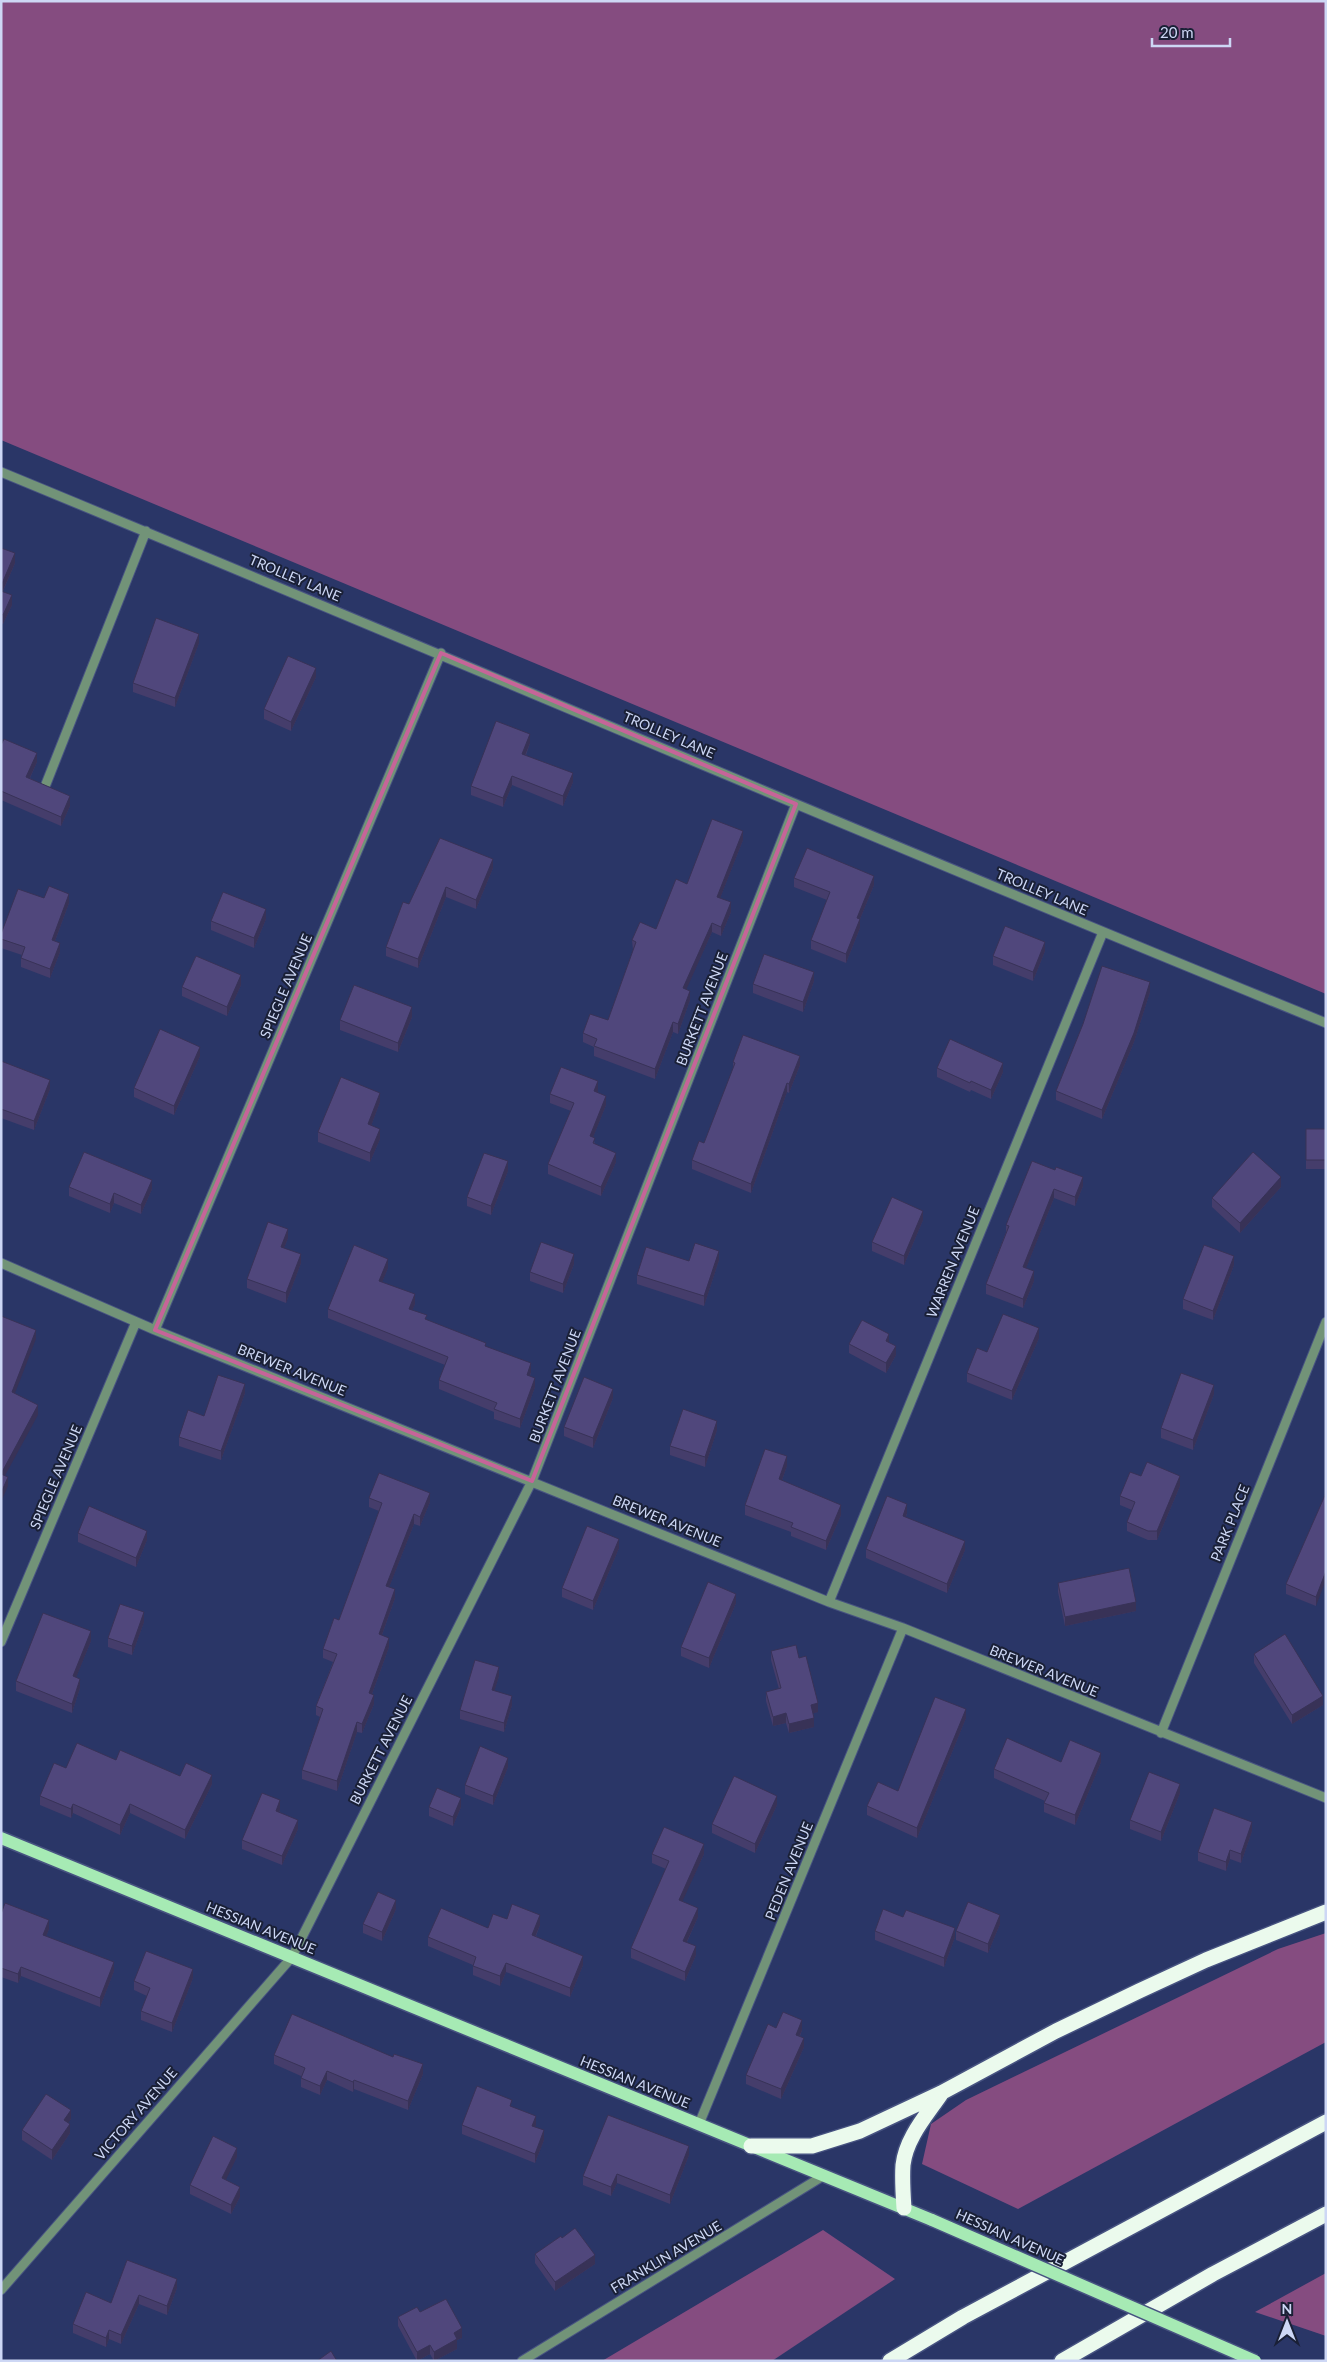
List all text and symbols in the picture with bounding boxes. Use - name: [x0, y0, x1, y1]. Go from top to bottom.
- scale bar: [1152, 15, 1230, 47]
- text: 20 m: [1160, 23, 1194, 41]
- street label: TROLLEY LANE: [247, 551, 344, 604]
- street label: TROLLEY LANE: [621, 708, 718, 761]
- street label: TROLLEY LANE: [994, 865, 1091, 918]
- street label: SPIEGLE AVENUE: [256, 931, 315, 1041]
- street label: BURKETT AVENUE: [672, 950, 731, 1068]
- street label: WARREN AVENUE: [923, 1204, 983, 1320]
- street label: BURKETT AVENUE: [525, 1327, 584, 1445]
- street label: BREWER AVENUE: [235, 1340, 349, 1399]
- street label: SPIEGLE AVENUE: [26, 1422, 85, 1532]
- street label: PARK PLACE: [1206, 1482, 1253, 1564]
- street label: BREWER AVENUE: [610, 1491, 724, 1550]
- street label: BREWER AVENUE: [987, 1641, 1101, 1700]
- street label: BURKETT AVENUE: [346, 1692, 415, 1807]
- street label: PEDEN AVENUE: [761, 1819, 816, 1922]
- street label: HESSIAN AVENUE: [204, 1898, 318, 1957]
- street label: HESSIAN AVENUE: [578, 2052, 692, 2111]
- street label: VICTORY AVENUE: [91, 2064, 180, 2163]
- street label: HESSIAN AVENUE: [954, 2205, 1067, 2268]
- street label: FRANKLIN AVENUE: [607, 2217, 724, 2296]
- north arrow: [1262, 2297, 1312, 2347]
- text: N: [1282, 2300, 1292, 2317]

